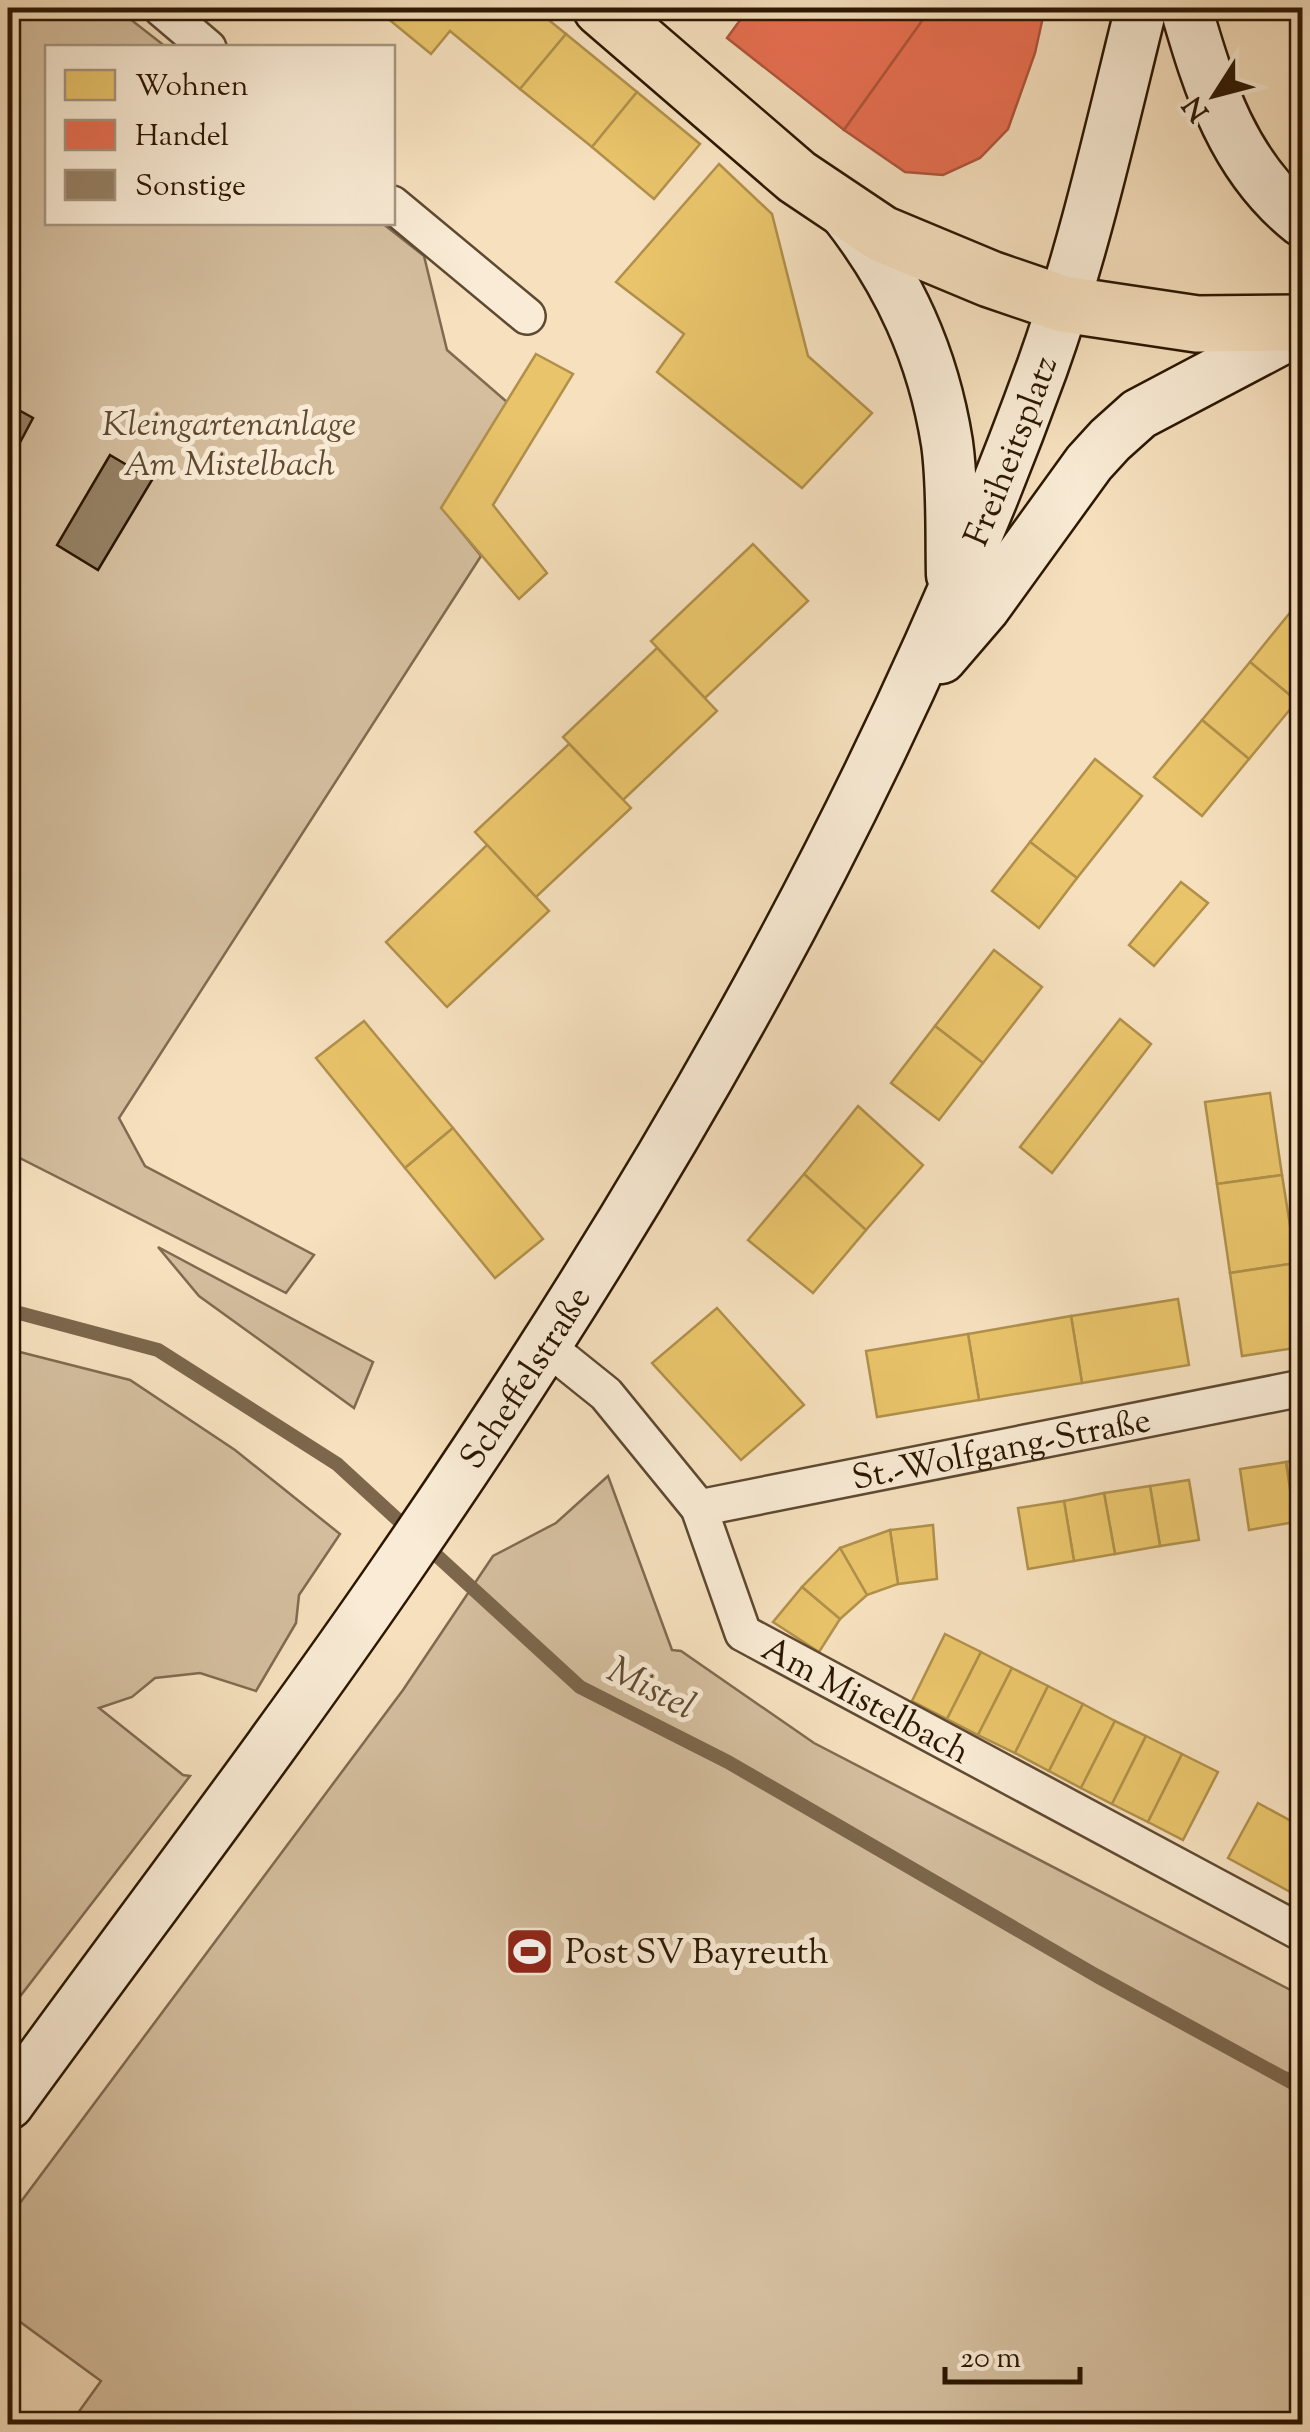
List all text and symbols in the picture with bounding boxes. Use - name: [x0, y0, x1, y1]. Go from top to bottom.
- legend: [45, 45, 395, 225]
- north arrow: [1165, 45, 1265, 145]
- text: Wohnen: [135, 66, 249, 109]
- text: N: [1174, 87, 1220, 129]
- text: Handel: [135, 116, 229, 159]
- text: Sonstige: [135, 166, 246, 209]
- street label: Freiheitsplatz: [953, 350, 1073, 555]
- park label: Kleingartenanlage Am Mistelbach: [102, 401, 356, 492]
- street label: Scheffelstraße: [449, 1277, 606, 1481]
- street label: St.-Wolfgang-Straße: [848, 1397, 1156, 1506]
- street label: Am Mistelbach: [751, 1626, 978, 1779]
- water label: Mistel: [597, 1646, 704, 1736]
- sports icon: Post SV Bayreuth: [504, 1925, 556, 1977]
- place label: Post SV Bayreuth: [565, 1929, 829, 1980]
- scale bar: [945, 2322, 1080, 2384]
- text: 20 m: [960, 2338, 1021, 2381]

